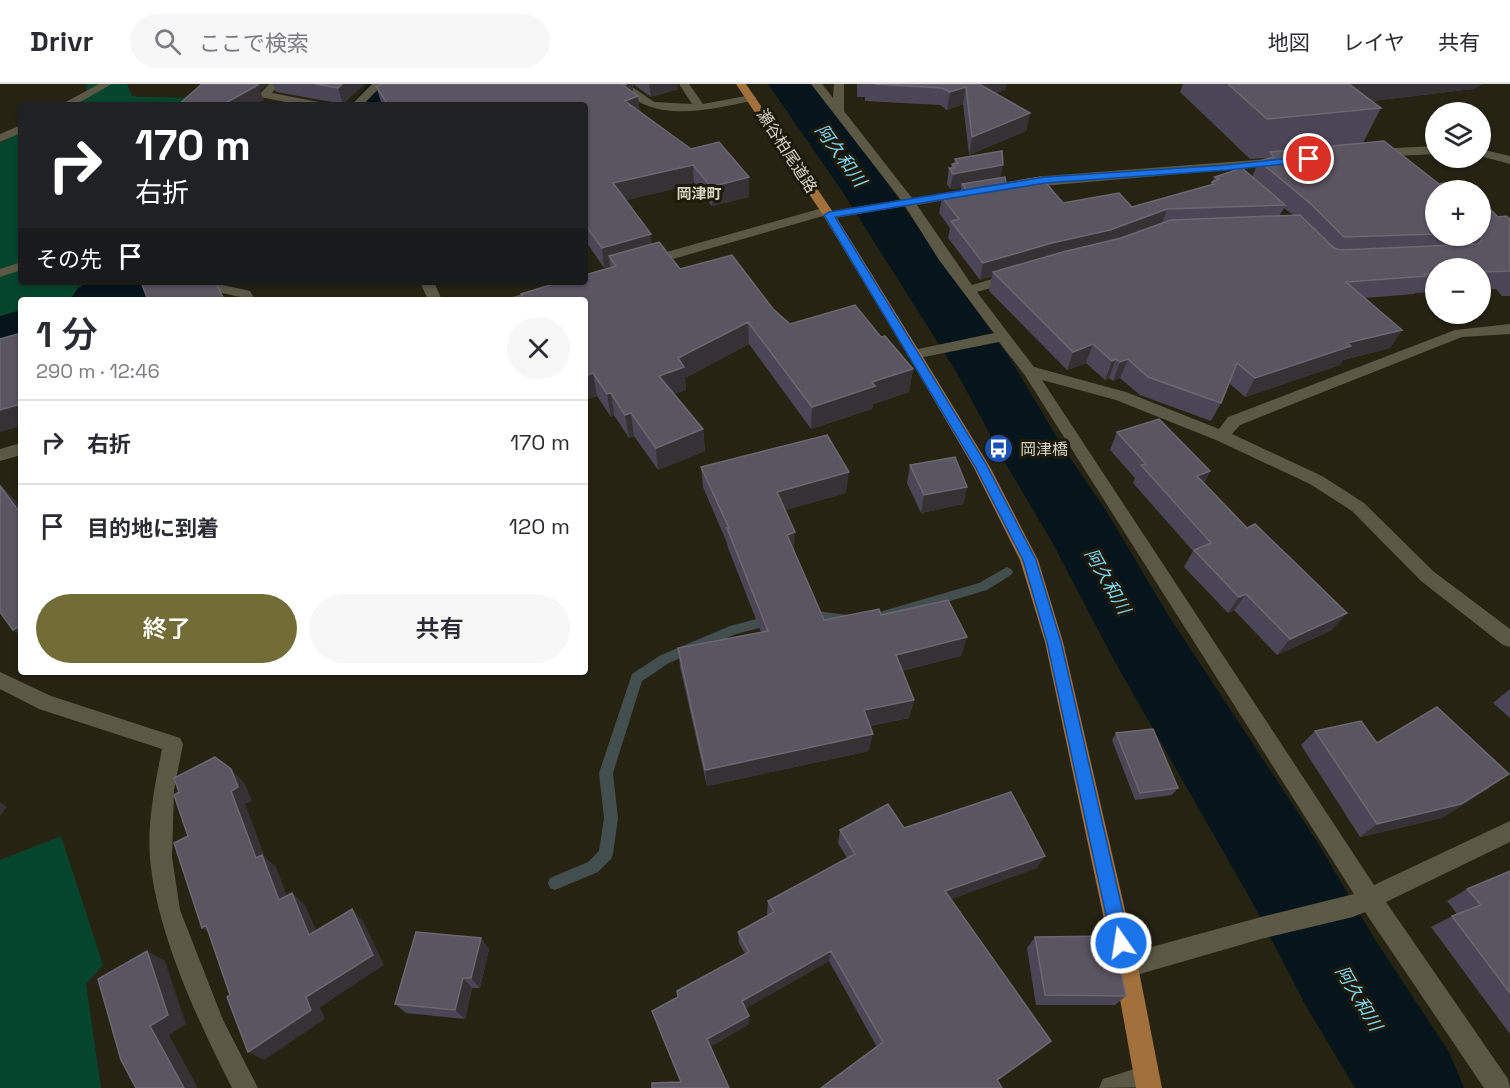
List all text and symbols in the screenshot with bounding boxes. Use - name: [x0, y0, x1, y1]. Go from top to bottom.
- search box: [130, 14, 550, 68]
- text: Drivr: [30, 23, 94, 59]
- icon: search: [151, 25, 184, 58]
- text: ここで検索: [199, 29, 309, 57]
- text: 地図: [1268, 29, 1310, 56]
- text: レイヤ: [1343, 29, 1405, 56]
- text: 共有: [1438, 29, 1480, 56]
- map controls: [1425, 102, 1491, 324]
- button: layers: [1425, 102, 1491, 168]
- street label: 瀬谷柏尾道路: [752, 105, 822, 197]
- text: 170 m: [135, 119, 251, 172]
- water label: 阿久和川: [811, 119, 873, 193]
- icon: right: [36, 126, 114, 204]
- pin: [1283, 133, 1334, 184]
- icon: arrive: [1292, 142, 1325, 175]
- text: 右折: [135, 175, 189, 210]
- button: +: [1425, 180, 1491, 246]
- district label: 岡津町: [676, 184, 722, 203]
- icon: arrive: [114, 240, 147, 273]
- text: その先: [36, 245, 102, 273]
- button: −: [1425, 258, 1491, 324]
- text: 1 分: [36, 312, 97, 358]
- button: close: [507, 317, 570, 380]
- text: 290 m · 12:46: [36, 358, 160, 384]
- icon: right: [36, 426, 69, 459]
- text: 170 m: [510, 428, 570, 456]
- text: 右折: [87, 430, 131, 458]
- bus stop icon: 岡津橋: [983, 433, 1015, 465]
- place label: 岡津橋: [1020, 439, 1068, 460]
- icon: arrive: [36, 510, 69, 543]
- text: 120 m: [509, 512, 570, 540]
- text: 目的地に到着: [87, 514, 219, 542]
- water label: 阿久和川: [1080, 544, 1137, 620]
- button: 終了: [36, 594, 297, 663]
- button: 共有: [309, 594, 570, 663]
- position arrow: [1089, 911, 1153, 975]
- water label: 阿久和川: [1331, 961, 1388, 1036]

